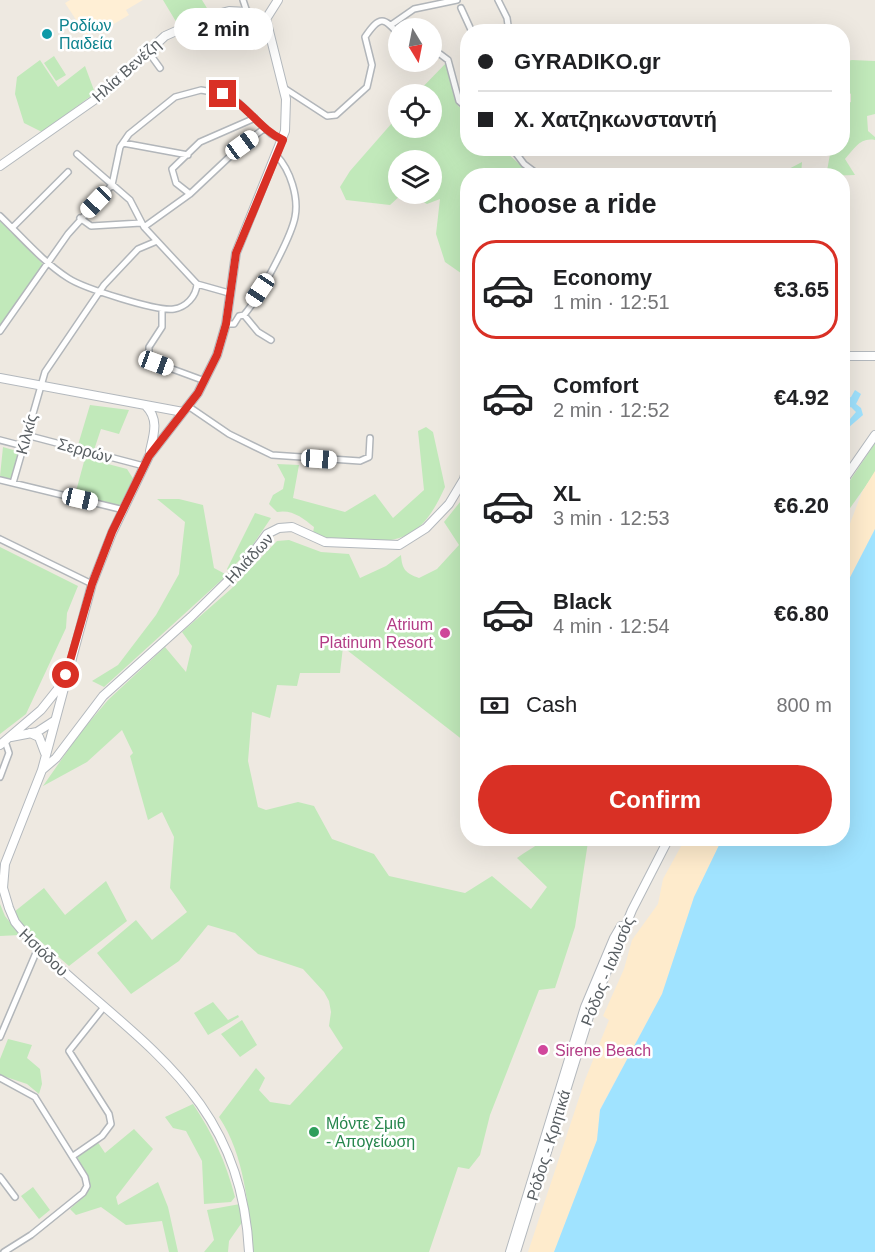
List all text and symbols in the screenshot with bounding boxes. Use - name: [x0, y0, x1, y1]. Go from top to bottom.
- callout: 2 min: [174, 7, 272, 49]
- place label: Ροδίων Παιδεία: [59, 17, 112, 52]
- text: 2 min: [197, 18, 250, 40]
- north arrow: [388, 18, 442, 72]
- map controls: [388, 18, 442, 204]
- marker: Ροδίων Παιδεία: [40, 27, 54, 41]
- street label: Ηλία Βενέζη: [89, 35, 164, 106]
- text: GYRADIKO.gr: [514, 49, 661, 74]
- route end: [209, 80, 236, 107]
- button: locate: [388, 84, 442, 138]
- text: Χ. Χατζηκωνσταντή: [514, 107, 717, 132]
- car: [222, 127, 262, 163]
- button: layers: [388, 150, 442, 204]
- car: [77, 183, 115, 221]
- text: Choose a ride: [478, 189, 657, 219]
- icon: car: [481, 263, 535, 317]
- text: Economy: [553, 265, 652, 290]
- car: [242, 270, 278, 310]
- text: €3.65: [774, 277, 829, 302]
- text: 1 min · 12:51: [553, 291, 670, 313]
- car: [136, 348, 176, 378]
- icon: car: [481, 371, 535, 425]
- text: Comfort: [553, 373, 639, 398]
- text: €4.92: [774, 385, 829, 410]
- text: 2 min · 12:52: [553, 399, 670, 421]
- street label: Κιλκίς: [13, 412, 40, 456]
- street label: Σερρών: [56, 435, 114, 466]
- car: [300, 449, 338, 469]
- icon: car: [481, 479, 535, 533]
- text: XL: [553, 481, 581, 506]
- car: [60, 486, 100, 512]
- text: €6.20: [774, 493, 829, 518]
- text: 3 min · 12:53: [553, 507, 670, 529]
- street label: Ηλιάδων: [222, 530, 277, 587]
- icon: car: [481, 587, 535, 641]
- text: Black: [553, 589, 612, 614]
- text: €6.80: [774, 601, 829, 626]
- text: 4 min · 12:54: [553, 615, 670, 637]
- place label: Atrium Platinum Resort: [319, 616, 434, 651]
- marker: Atrium Platinum Resort: [438, 626, 452, 640]
- route start: [52, 661, 79, 688]
- icon: cash: [478, 689, 511, 722]
- text: Cash: [526, 692, 577, 717]
- text: 800 m: [776, 694, 832, 716]
- button: Confirm: [478, 765, 832, 834]
- street label: Ρόδος - Ιαλυσός: [578, 914, 637, 1028]
- street label: Ησιόδου: [16, 925, 71, 979]
- place label: Sirene Beach: [555, 1042, 651, 1059]
- marker: Sirene Beach: [536, 1043, 550, 1057]
- street label: Ρόδος - Κρητικά: [524, 1088, 573, 1203]
- place label: Μόντε Σμιθ - Απογείωση: [326, 1115, 415, 1150]
- marker: Μόντε Σμιθ - Απογείωση: [307, 1125, 321, 1139]

